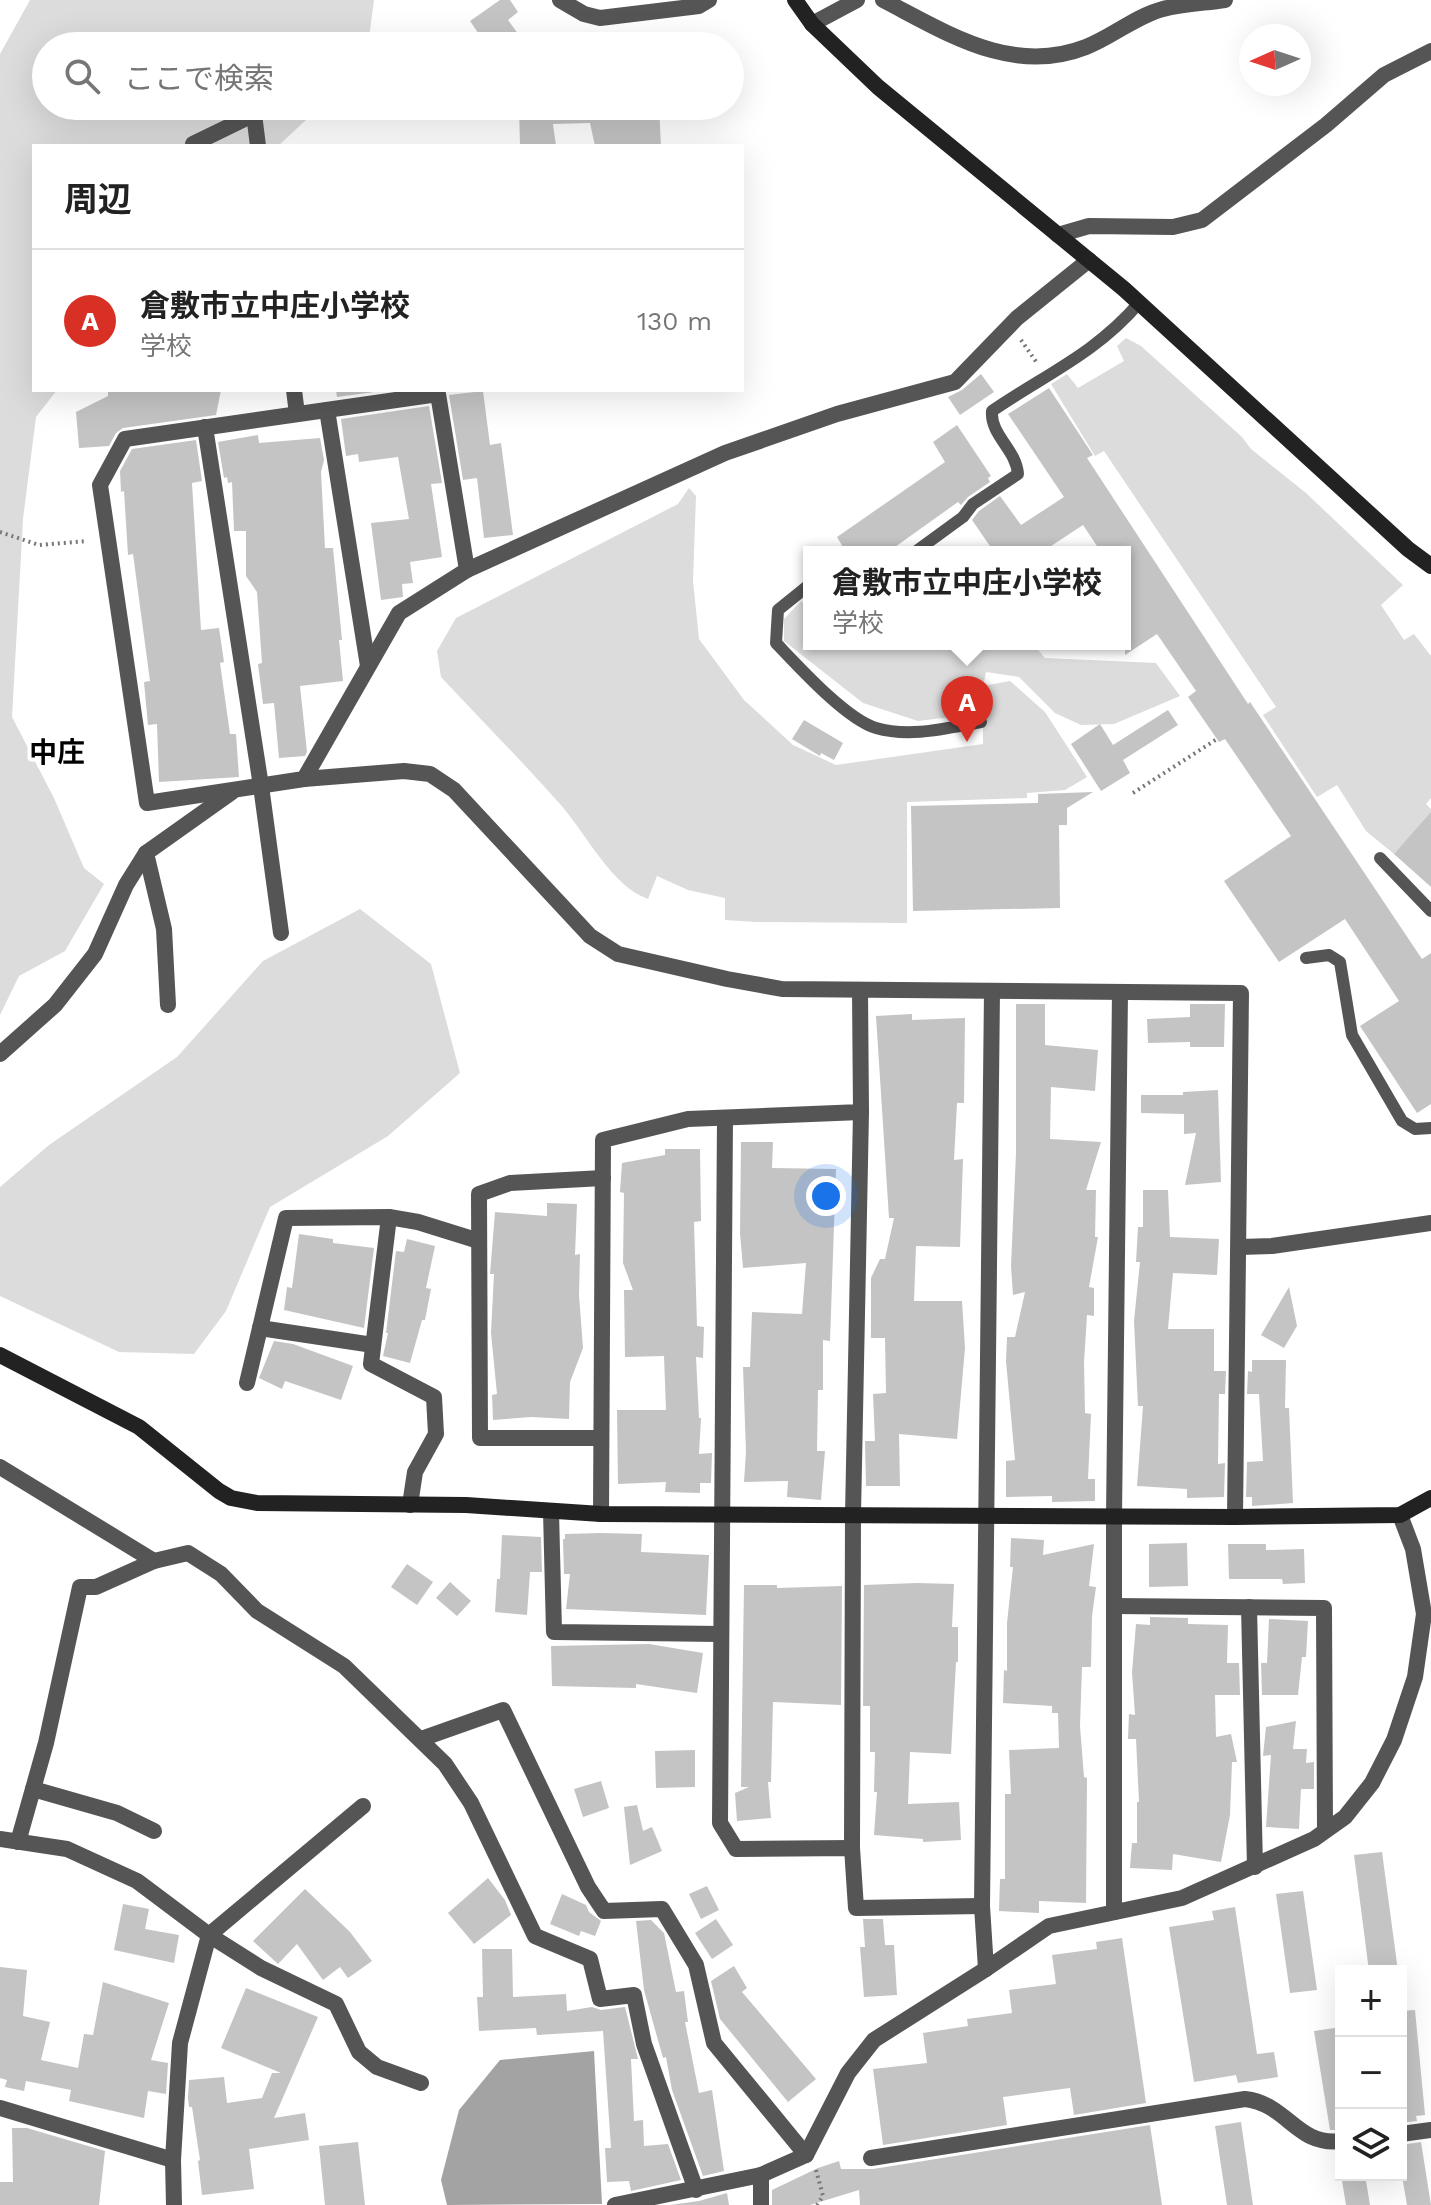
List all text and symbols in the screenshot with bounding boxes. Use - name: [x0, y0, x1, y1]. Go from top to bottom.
- north arrow: [1239, 24, 1311, 96]
- search box: [32, 32, 744, 120]
- icon: search: [60, 54, 104, 98]
- text: ここで検索: [124, 61, 274, 96]
- text: 周辺: [64, 179, 132, 219]
- text: 倉敷市立中庄小学校: [140, 288, 410, 323]
- text: A: [81, 306, 99, 336]
- text: 130 m: [637, 306, 712, 336]
- text: 学校: [140, 331, 192, 361]
- popup: [803, 546, 1131, 650]
- text: 倉敷市立中庄小学校: [832, 565, 1102, 600]
- text: 学校: [832, 608, 884, 638]
- pin: A: [941, 676, 993, 742]
- district label: 中庄: [29, 736, 85, 769]
- your location: [806, 1176, 846, 1216]
- map controls: [1335, 1965, 1407, 2181]
- button: +: [1335, 1965, 1407, 2037]
- button: −: [1335, 2037, 1407, 2109]
- button: layers: [1335, 2109, 1407, 2181]

